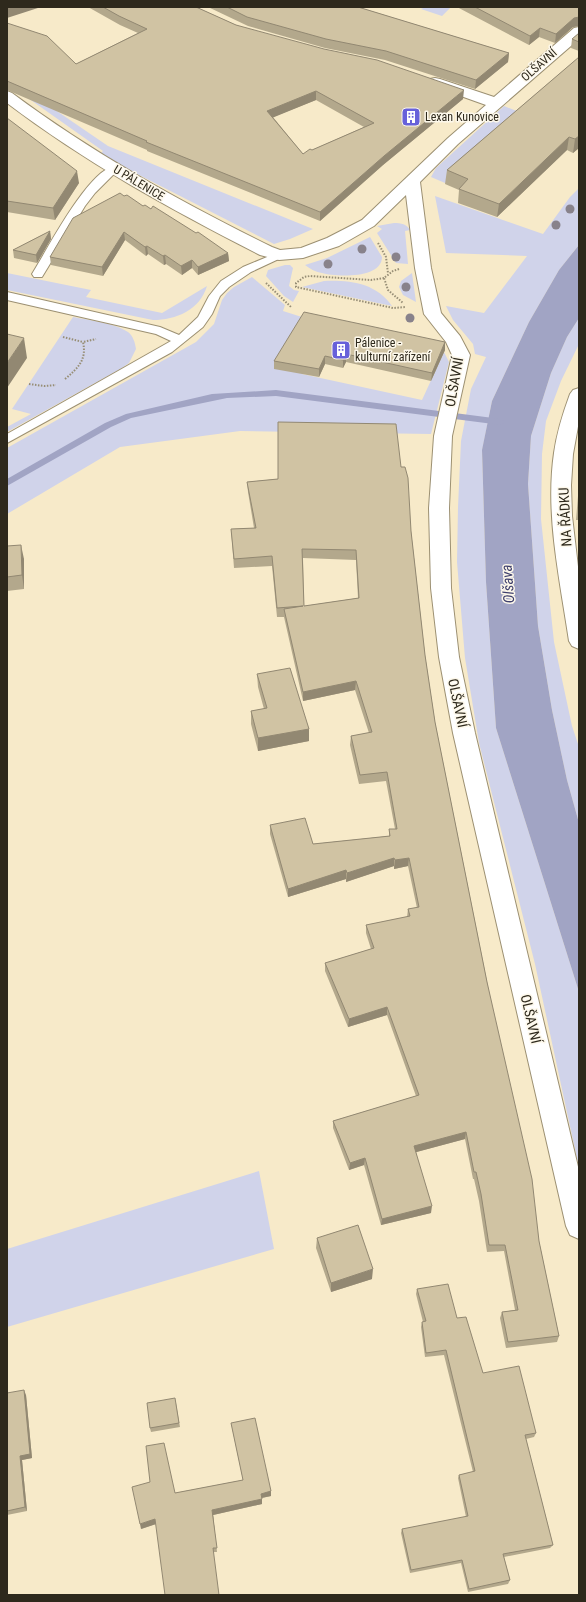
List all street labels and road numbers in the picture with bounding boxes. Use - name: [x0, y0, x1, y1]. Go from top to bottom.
- street label: OLŠAVNÍ: [518, 44, 560, 84]
- street label: U PÁLENICE: [111, 161, 168, 204]
- street label: OLŠAVNÍ: [441, 355, 466, 408]
- street label: NA ŘÁDKU: [554, 487, 575, 547]
- street label: OLŠAVNÍ: [445, 677, 472, 730]
- street label: OLŠAVNÍ: [518, 993, 545, 1046]

